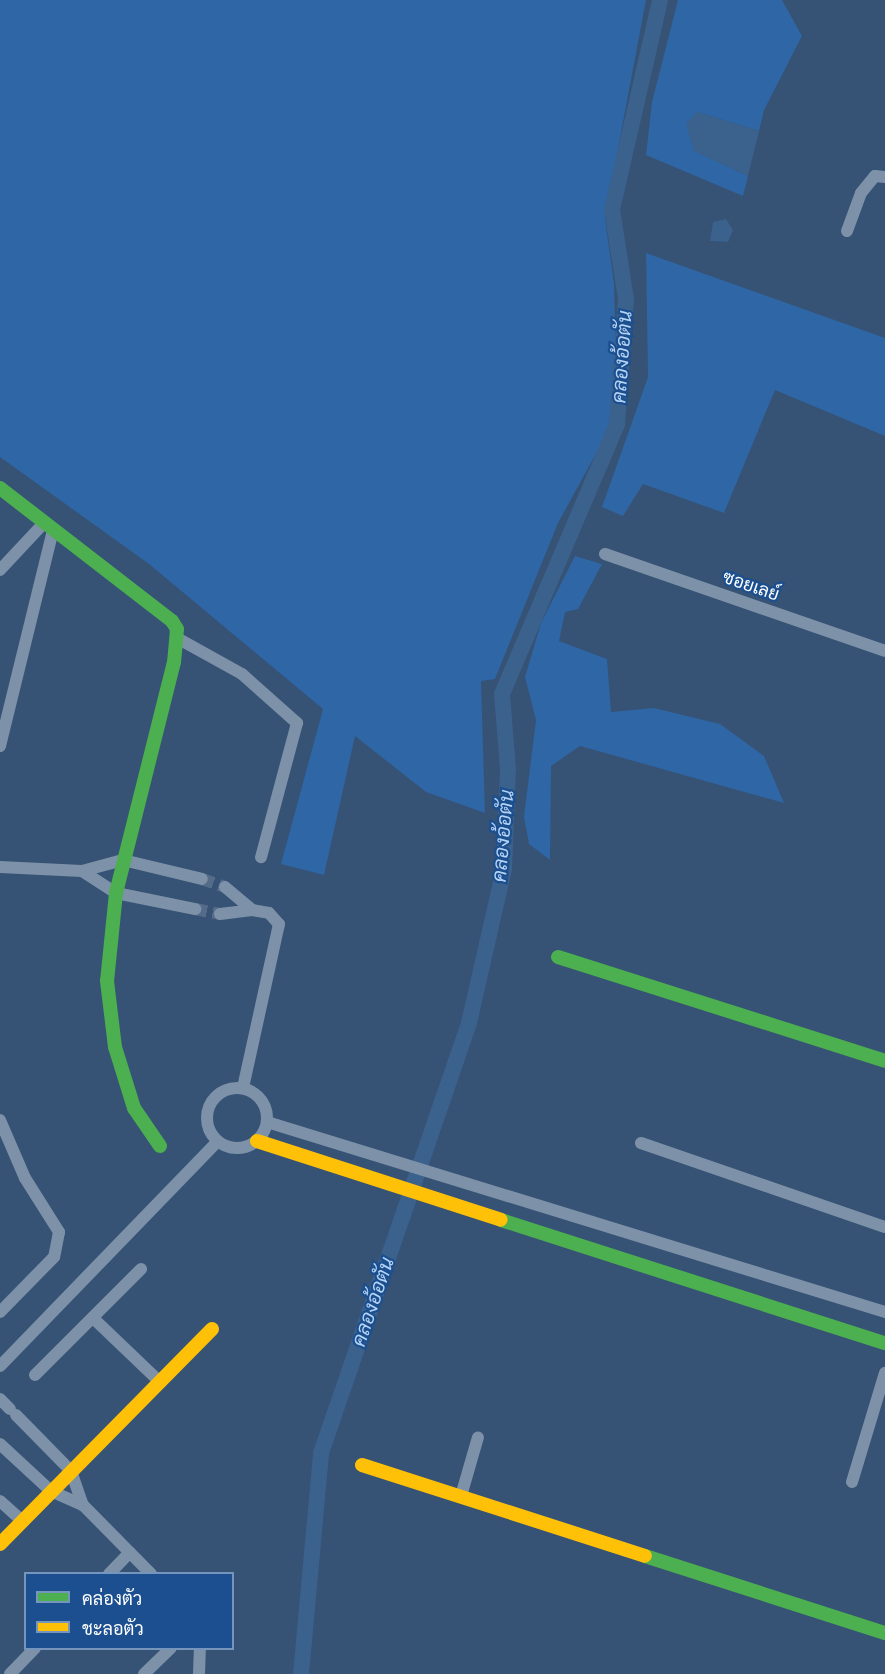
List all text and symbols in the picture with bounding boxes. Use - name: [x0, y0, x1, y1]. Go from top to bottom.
- water label: คลองอ้อตัน: [607, 310, 637, 404]
- street label: ซอยเลย์: [720, 566, 782, 606]
- water label: คลองอ้อตัน: [487, 789, 519, 883]
- water label: คลองอ้อตัน: [347, 1254, 399, 1350]
- legend: [24, 1572, 234, 1650]
- text: คล่องตัว: [82, 1588, 142, 1609]
- text: ชะลอตัว: [82, 1618, 144, 1639]

